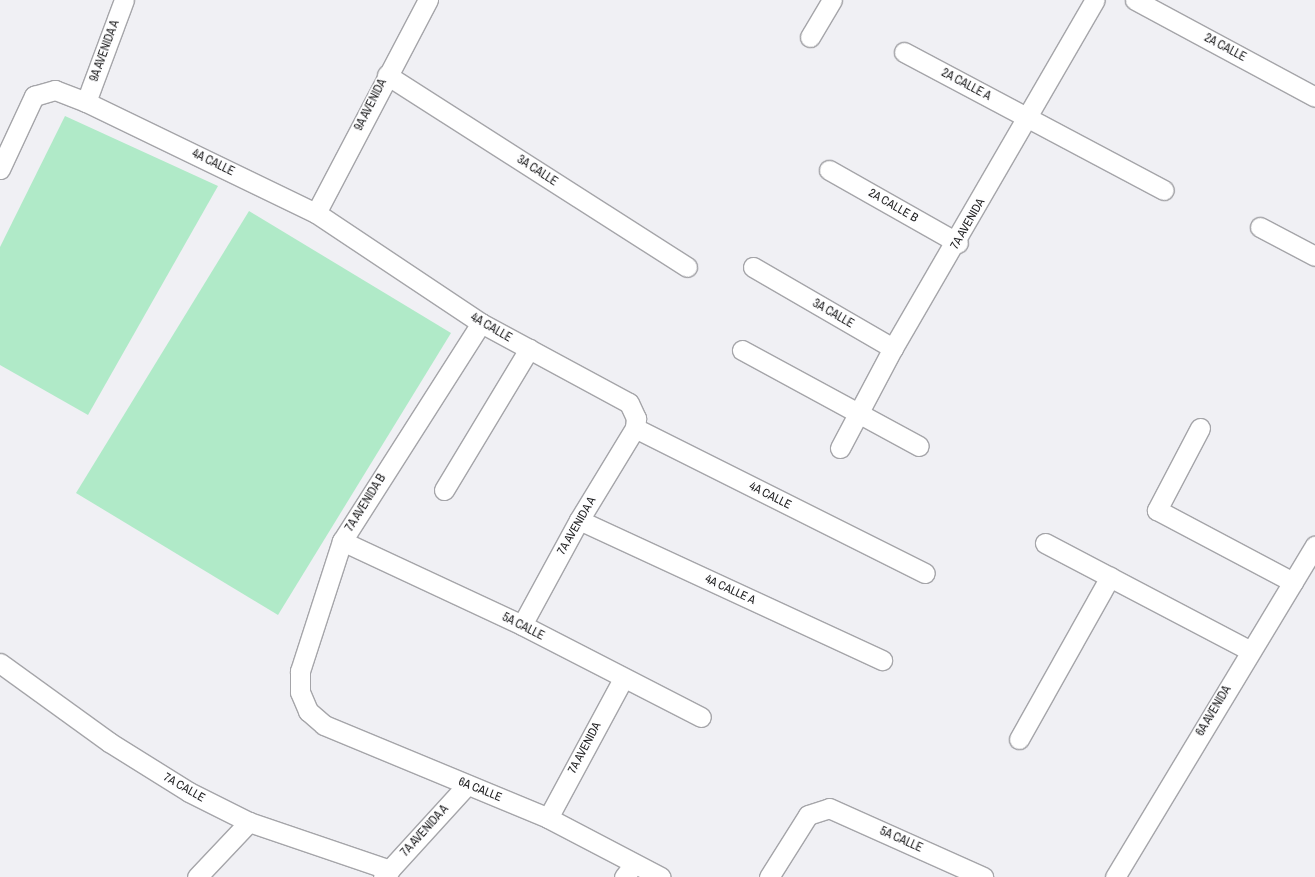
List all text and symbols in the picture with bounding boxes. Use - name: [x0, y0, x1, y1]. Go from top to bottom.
- street label: 9A AVENIDA A: [87, 17, 123, 85]
- street label: 2A CALLE: [1201, 31, 1249, 65]
- street label: 2A CALLE A: [938, 66, 994, 104]
- street label: 9A AVENIDA: [352, 76, 390, 134]
- street label: 4A CALLE: [189, 146, 237, 180]
- street label: 3A CALLE: [514, 152, 560, 190]
- street label: 2A CALLE B: [865, 186, 921, 226]
- street label: 7A AVENIDA: [947, 196, 989, 252]
- street label: 3A CALLE: [810, 296, 856, 332]
- street label: 4A CALLE: [468, 310, 514, 346]
- street label: 7A AVENIDA B: [342, 471, 390, 535]
- street label: 4A CALLE: [746, 479, 794, 513]
- street label: 7A AVENIDA A: [554, 494, 600, 558]
- street label: 4A CALLE A: [702, 572, 758, 608]
- street label: 5A CALLE: [499, 610, 547, 644]
- street label: 6A AVENIDA: [1193, 683, 1235, 739]
- street label: 7A AVENIDA: [565, 719, 605, 777]
- street label: 7A CALLE: [161, 770, 207, 806]
- street label: 6A CALLE: [456, 775, 504, 805]
- street label: 7A AVENIDA A: [397, 801, 453, 861]
- street label: 5A CALLE: [877, 824, 925, 856]

